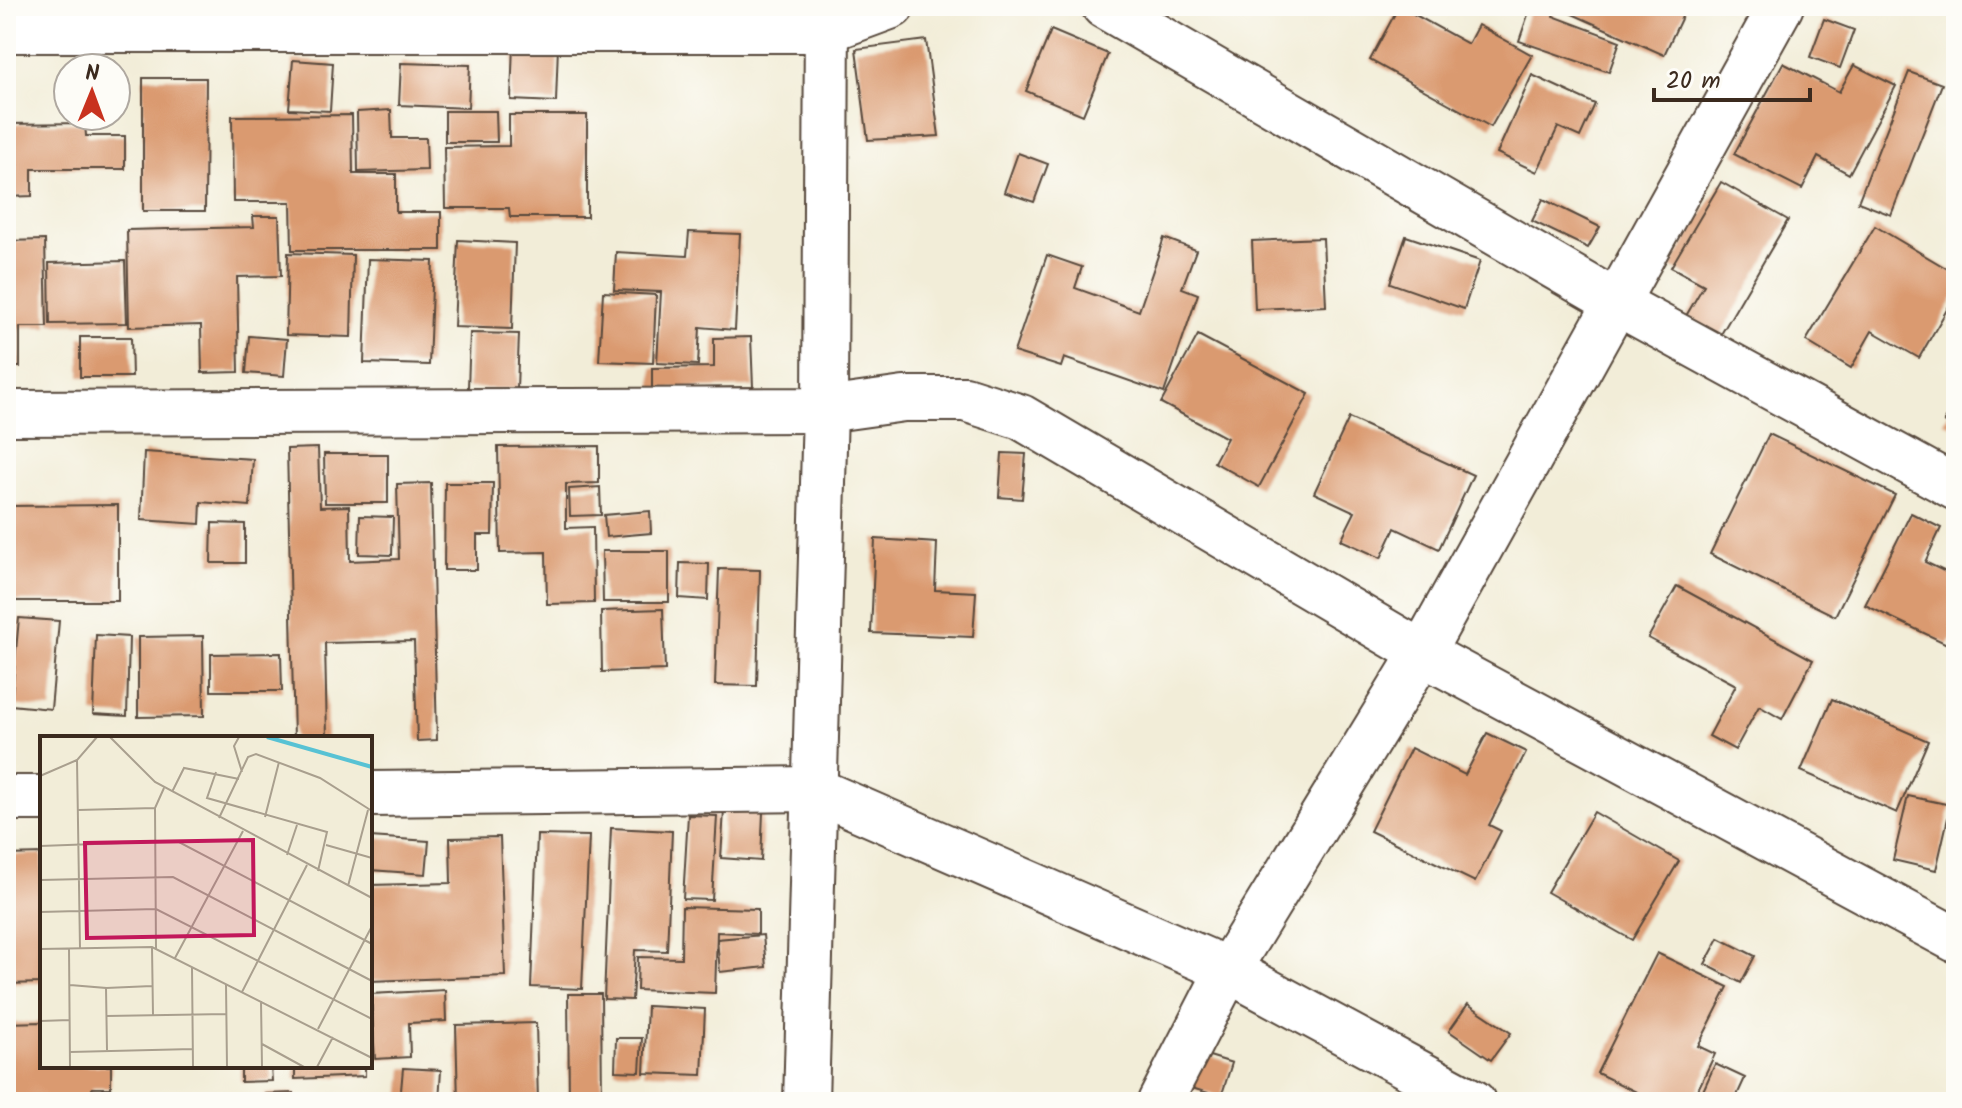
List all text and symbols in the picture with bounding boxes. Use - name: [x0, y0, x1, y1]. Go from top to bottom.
- north arrow: [52, 52, 132, 132]
- scale bar: [1654, 52, 1810, 102]
- text: N: [85, 57, 100, 92]
- text: 20 m: [1666, 62, 1721, 101]
- inset map: [40, 736, 372, 1068]

